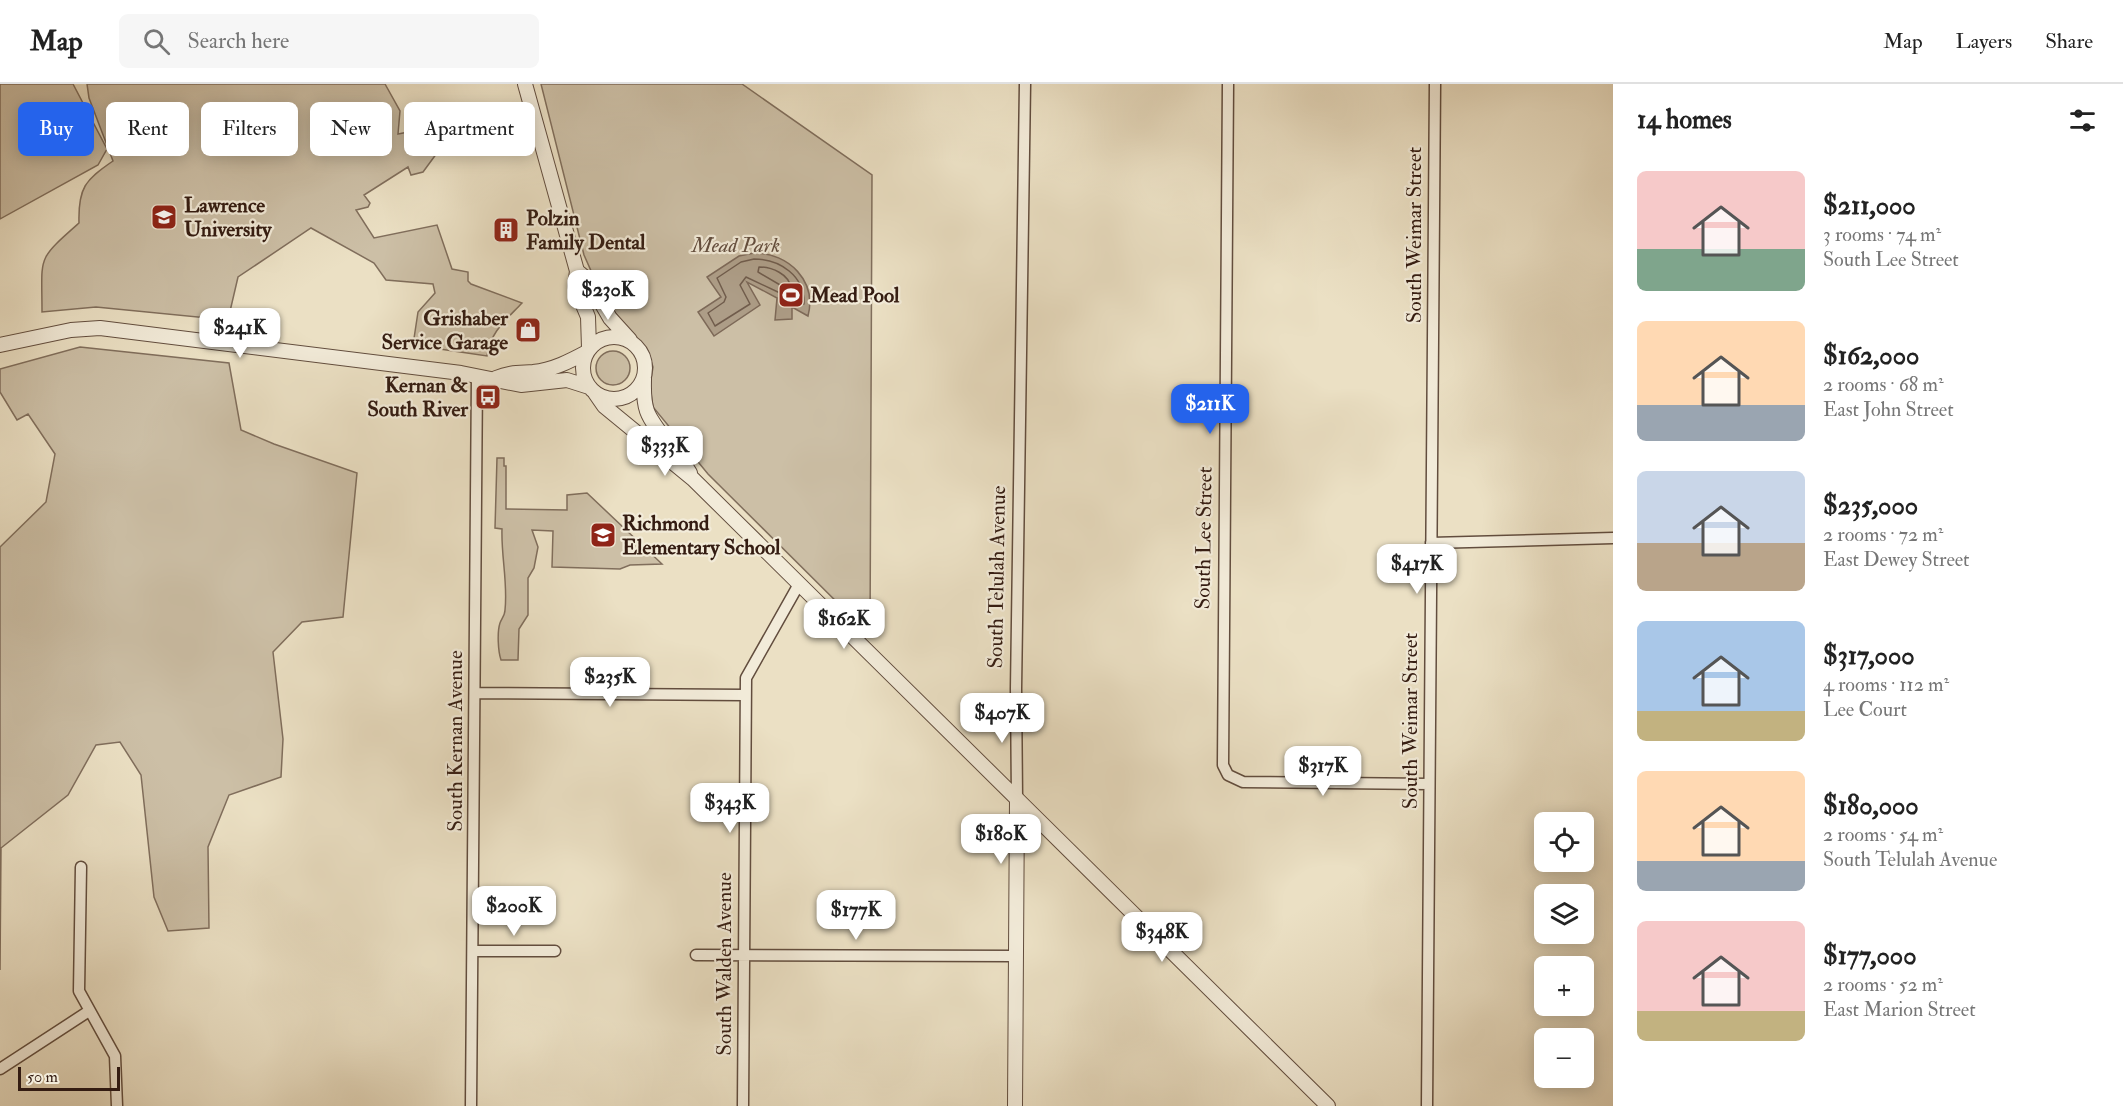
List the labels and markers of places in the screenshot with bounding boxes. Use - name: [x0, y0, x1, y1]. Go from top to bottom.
- place label: Lawrence University: [184, 192, 272, 243]
- school or university icon: Lawrence University: [149, 202, 179, 232]
- place label: Polzin Family Dental: [526, 205, 646, 256]
- building icon: Polzin Family Dental: [491, 215, 521, 245]
- pin: $230K: [566, 270, 650, 321]
- sports icon: Mead Pool: [776, 280, 806, 310]
- place label: Mead Pool: [809, 282, 900, 309]
- place label: Grishaber Service Garage: [381, 305, 509, 356]
- pin: $241K: [198, 308, 282, 359]
- shop icon: Grishaber Service Garage: [513, 315, 543, 345]
- place label: Kernan & South River: [367, 372, 469, 423]
- bus stop icon: Kernan & South River: [473, 382, 503, 412]
- pin: $211K: [1168, 384, 1252, 435]
- pin: $333K: [623, 426, 707, 477]
- place label: Richmond Elementary School: [622, 510, 781, 561]
- school or university icon: Richmond Elementary School: [588, 520, 618, 550]
- pin: $417K: [1375, 544, 1459, 595]
- pin: $162K: [802, 599, 886, 650]
- pin: $235K: [568, 657, 652, 708]
- pin: $407K: [960, 693, 1044, 744]
- pin: $317K: [1281, 746, 1365, 797]
- pin: $343K: [688, 783, 772, 834]
- pin: $180K: [959, 814, 1043, 865]
- pin: $200K: [472, 886, 556, 937]
- pin: $177K: [814, 890, 898, 941]
- pin: $348K: [1120, 912, 1204, 963]

